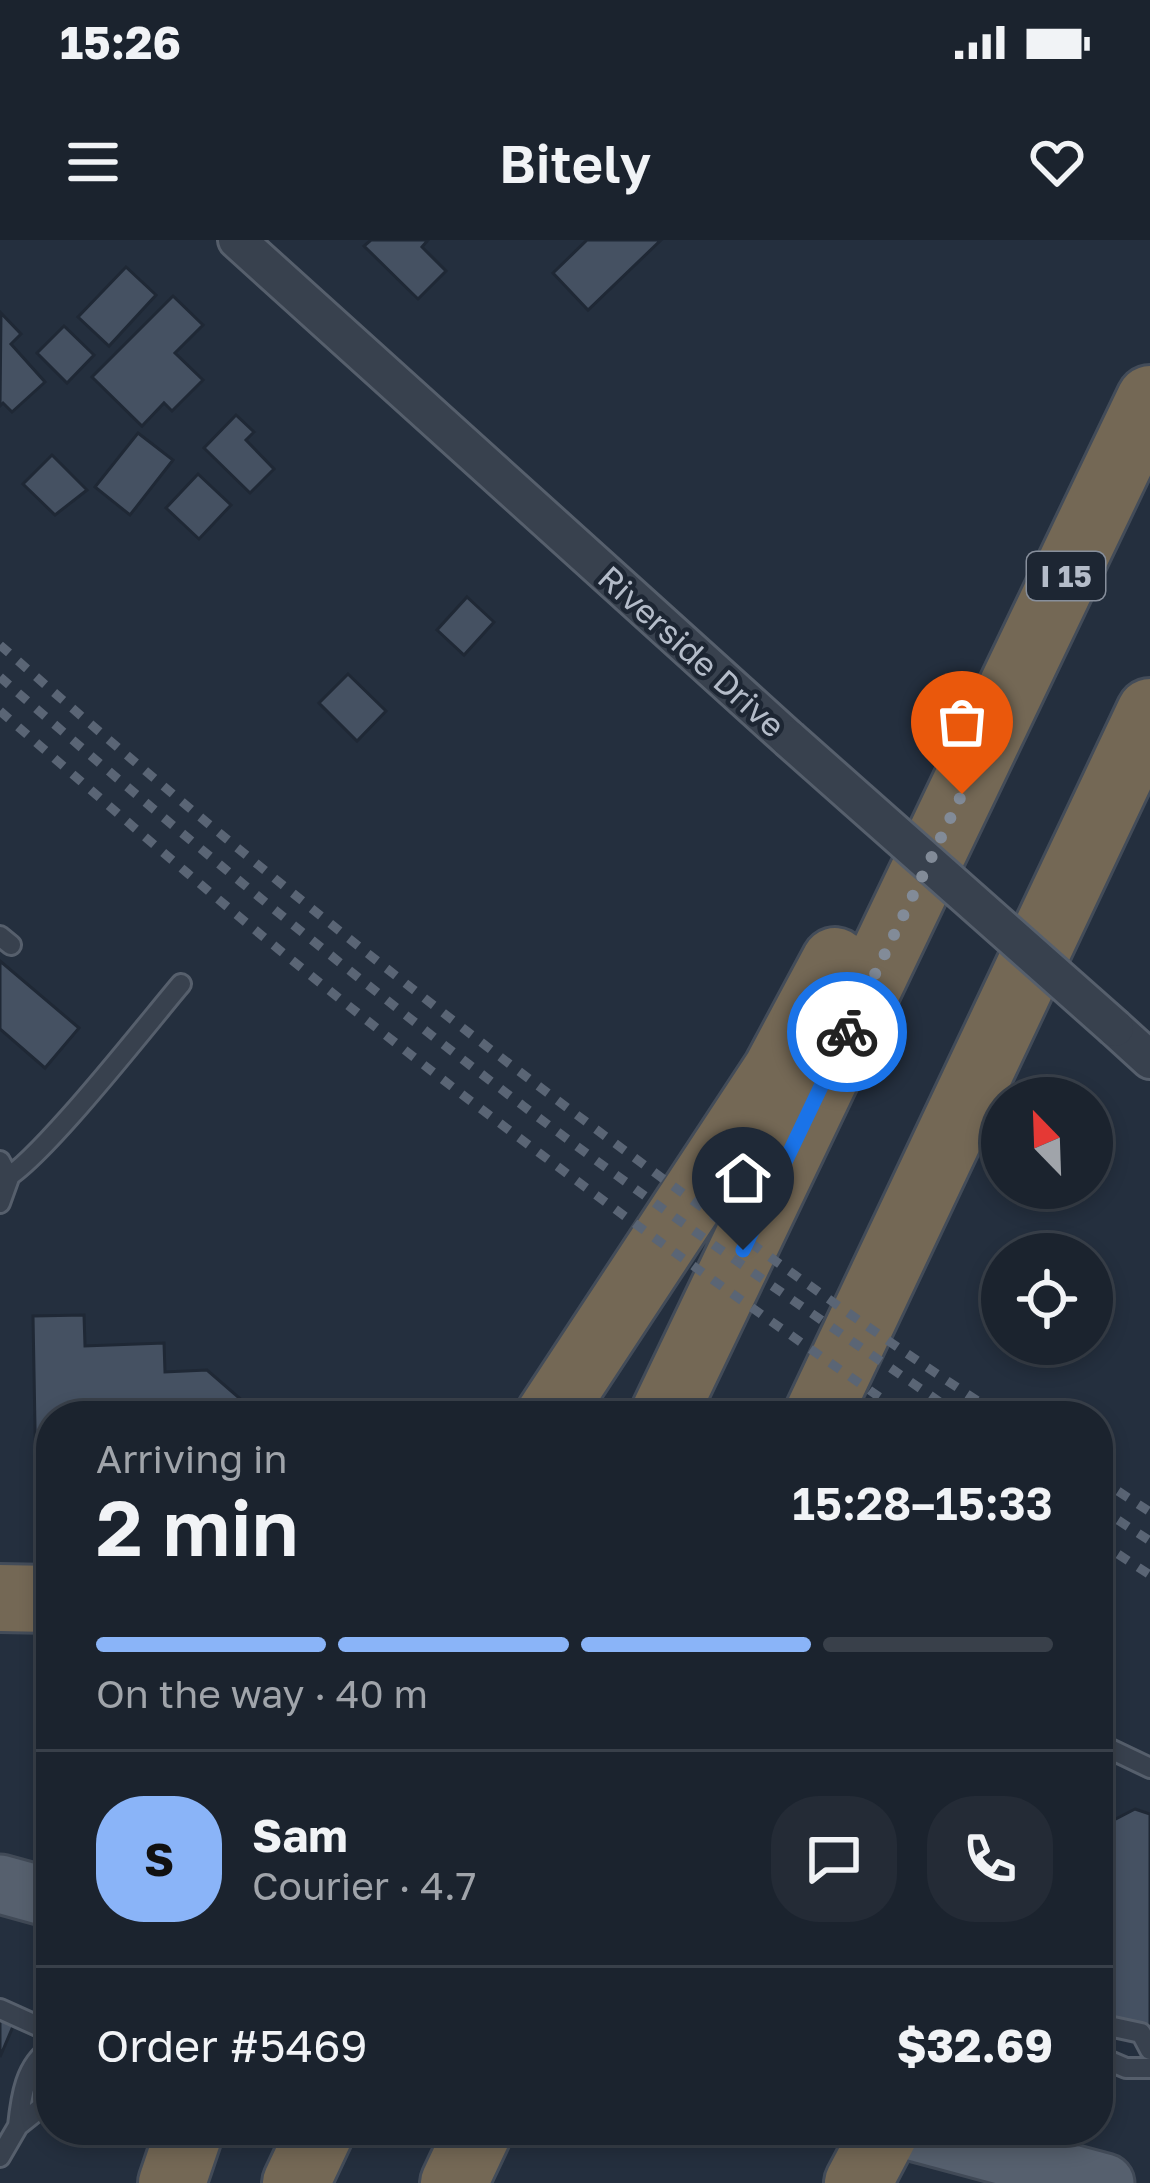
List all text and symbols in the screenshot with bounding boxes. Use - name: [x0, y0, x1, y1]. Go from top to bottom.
- text: 15:26: [60, 15, 181, 69]
- icon: menu: [60, 129, 126, 195]
- icon: heart: [1024, 129, 1090, 195]
- text: Bitely: [499, 130, 651, 195]
- road number: I 15: [1027, 552, 1105, 600]
- street label: Riverside Drive: [591, 557, 793, 745]
- pin: [911, 671, 1013, 794]
- icon: bag: [929, 689, 995, 755]
- courier: [787, 972, 907, 1092]
- icon: bike: [814, 999, 880, 1065]
- north arrow: [981, 1077, 1113, 1209]
- map controls: [981, 1077, 1113, 1365]
- pin: [692, 1127, 794, 1250]
- icon: home: [710, 1145, 776, 1211]
- button: locate: [981, 1233, 1113, 1365]
- text: Arriving in: [96, 1435, 287, 1482]
- text: 15:28–15:33: [792, 1476, 1053, 1530]
- text: 2 min: [96, 1480, 299, 1573]
- text: On the way · 40 m: [96, 1670, 428, 1717]
- button: chat: [771, 1796, 897, 1922]
- button: phone: [927, 1796, 1053, 1922]
- text: Sam: [252, 1808, 348, 1862]
- text: S: [144, 1832, 174, 1886]
- text: Courier · 4.7: [252, 1862, 476, 1909]
- text: Order #5469: [96, 2018, 368, 2072]
- text: $32.69: [896, 2018, 1053, 2072]

